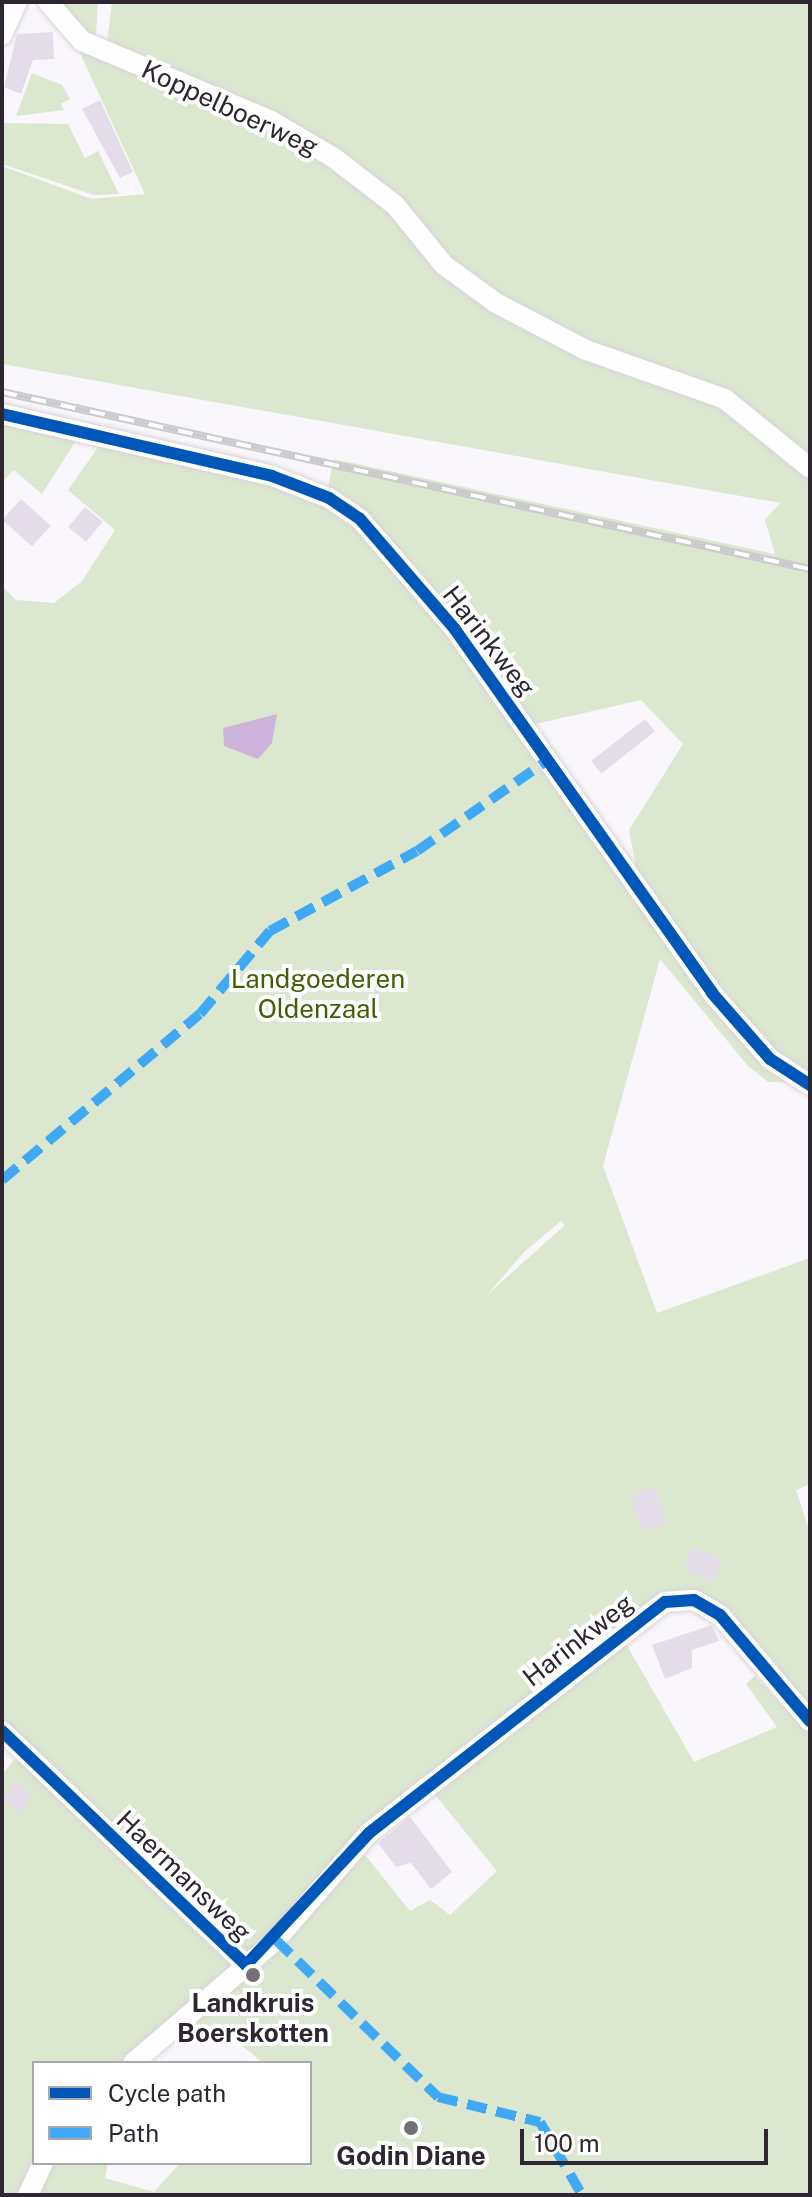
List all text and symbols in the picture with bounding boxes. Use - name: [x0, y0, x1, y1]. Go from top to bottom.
- street label: Koppelboerweg: [137, 53, 323, 163]
- street label: Harinkweg: [436, 579, 542, 703]
- park label: Landgoederen Oldenzaal: [231, 963, 405, 1024]
- street label: Harinkweg: [516, 1587, 640, 1693]
- street label: Haermansweg: [110, 1804, 258, 1948]
- marker: Landkruis Boerskotten: [244, 1966, 262, 1984]
- place label: Landkruis Boerskotten: [177, 1987, 329, 2048]
- legend: [32, 2061, 312, 2165]
- text: Cycle path: [108, 2079, 226, 2107]
- scale bar: [524, 2113, 772, 2163]
- text: Path: [108, 2119, 159, 2147]
- marker: Godin Diane: [402, 2119, 420, 2137]
- text: 100 m: [534, 2129, 600, 2157]
- place label: Godin Diane: [336, 2140, 486, 2172]

